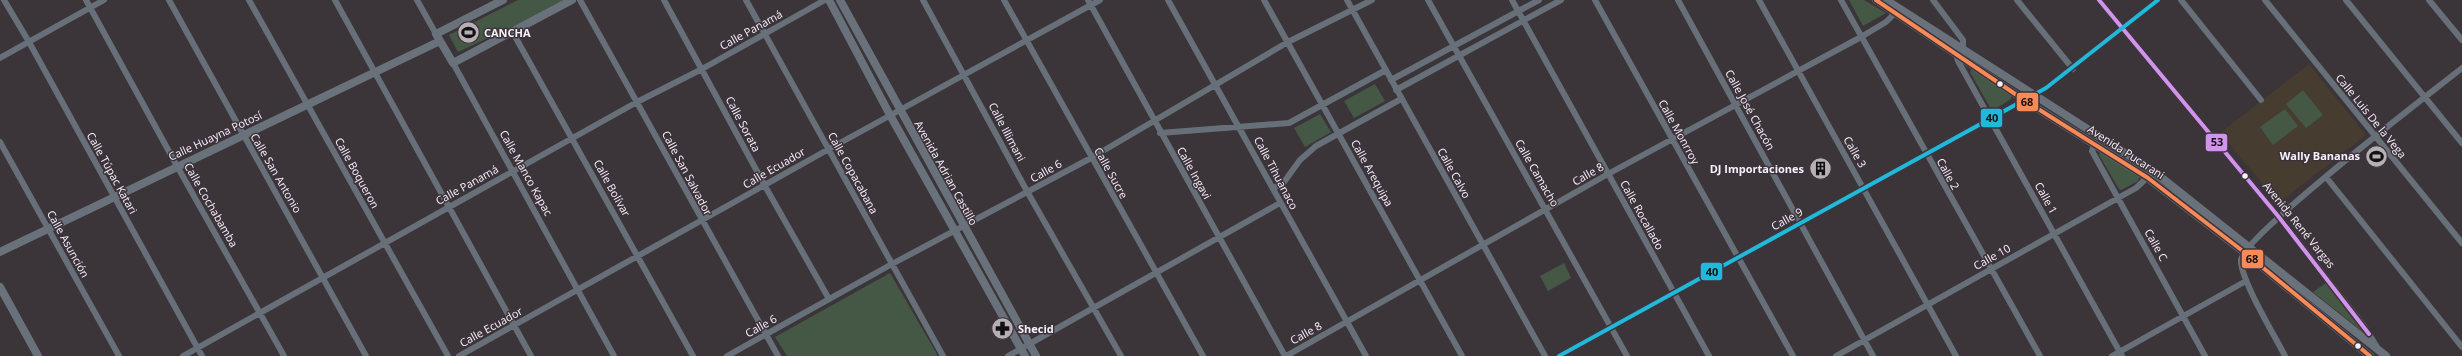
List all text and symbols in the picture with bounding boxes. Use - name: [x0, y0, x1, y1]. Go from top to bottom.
- street label: Calle Panamá: [717, 6, 785, 53]
- sports icon: CANCHA: [456, 20, 482, 46]
- place label: CANCHA: [484, 25, 531, 40]
- street label: Calle José Chacón: [1722, 67, 1779, 153]
- street label: Calle Luis De la Vega: [2333, 70, 2410, 161]
- unlabelled marker: [1995, 79, 2005, 89]
- line badge: 68: [2016, 92, 2039, 112]
- street label: Calle Sorata: [723, 93, 764, 154]
- text: 68: [2021, 94, 2033, 109]
- street label: Calle Monrroy: [1655, 97, 1704, 167]
- street label: Calle Illimani: [986, 100, 1029, 164]
- street label: Calle Huayna Potosí: [166, 107, 264, 164]
- line badge: 40: [1980, 108, 2003, 128]
- text: 40: [1986, 110, 1998, 125]
- street label: Avenida Adrian Castillo: [911, 118, 982, 228]
- street label: Avenida Pucarani: [2085, 121, 2168, 182]
- street label: Calle Manco Kapac: [497, 127, 556, 218]
- street label: Calle San Salvador: [659, 128, 716, 218]
- street label: Calle Túpac Katari: [84, 129, 141, 216]
- street label: Calle Copacabana: [825, 129, 882, 216]
- street label: Calle San Antonio: [247, 130, 306, 216]
- street label: Calle 3: [1840, 133, 1870, 170]
- line badge: 53: [2205, 133, 2228, 152]
- street label: Calle Tihuanaco: [1251, 134, 1302, 212]
- text: 53: [2211, 134, 2223, 149]
- street label: Calle Boqueron: [332, 135, 383, 211]
- street label: Calle Camacho: [1512, 136, 1563, 210]
- street label: Calle Arequipa: [1348, 137, 1397, 209]
- street label: Calle Ecuador: [740, 143, 808, 191]
- sports icon: Wally Bananas: [2363, 143, 2389, 169]
- street label: Calle Sucre: [1091, 144, 1132, 201]
- street label: Calle Ingavi: [1174, 144, 1215, 202]
- street label: Calle Calvo: [1434, 145, 1475, 201]
- place label: Wally Bananas: [2280, 148, 2361, 163]
- street label: Calle 2: [1934, 155, 1963, 192]
- street label: Calle 6: [1027, 156, 1064, 185]
- building icon: DJ Importaciones: [1807, 156, 1833, 182]
- street label: Calle Bolívar: [591, 157, 635, 219]
- street label: Calle 8: [1569, 159, 1606, 189]
- street label: Calle Cochabamba: [181, 160, 242, 250]
- street label: Calle Panamá: [433, 161, 501, 208]
- place label: DJ Importaciones: [1710, 161, 1805, 176]
- unlabelled marker: [2240, 171, 2250, 181]
- street label: Calle Rocallado: [1617, 177, 1668, 253]
- street label: Avenida René Vargas: [2260, 178, 2339, 271]
- street label: Calle 1: [2032, 179, 2061, 216]
- street label: Calle 9: [1768, 204, 1805, 233]
- street label: Calle Asunción: [44, 207, 93, 280]
- street label: Calle C: [2141, 226, 2171, 264]
- street label: Calle 10: [1971, 240, 2013, 273]
- line badge: 68: [2241, 249, 2264, 269]
- text: 68: [2246, 251, 2258, 266]
- line badge: 40: [1700, 262, 1723, 281]
- text: 40: [1706, 264, 1718, 279]
- street label: Calle Ecuador: [457, 303, 525, 350]
- street label: Calle 6: [742, 311, 779, 340]
- pharmacy icon: Shecid: [990, 316, 1016, 342]
- street label: Calle 8: [1287, 318, 1324, 347]
- place label: Shecid: [1018, 321, 1054, 336]
- unlabelled marker: [2353, 341, 2363, 351]

